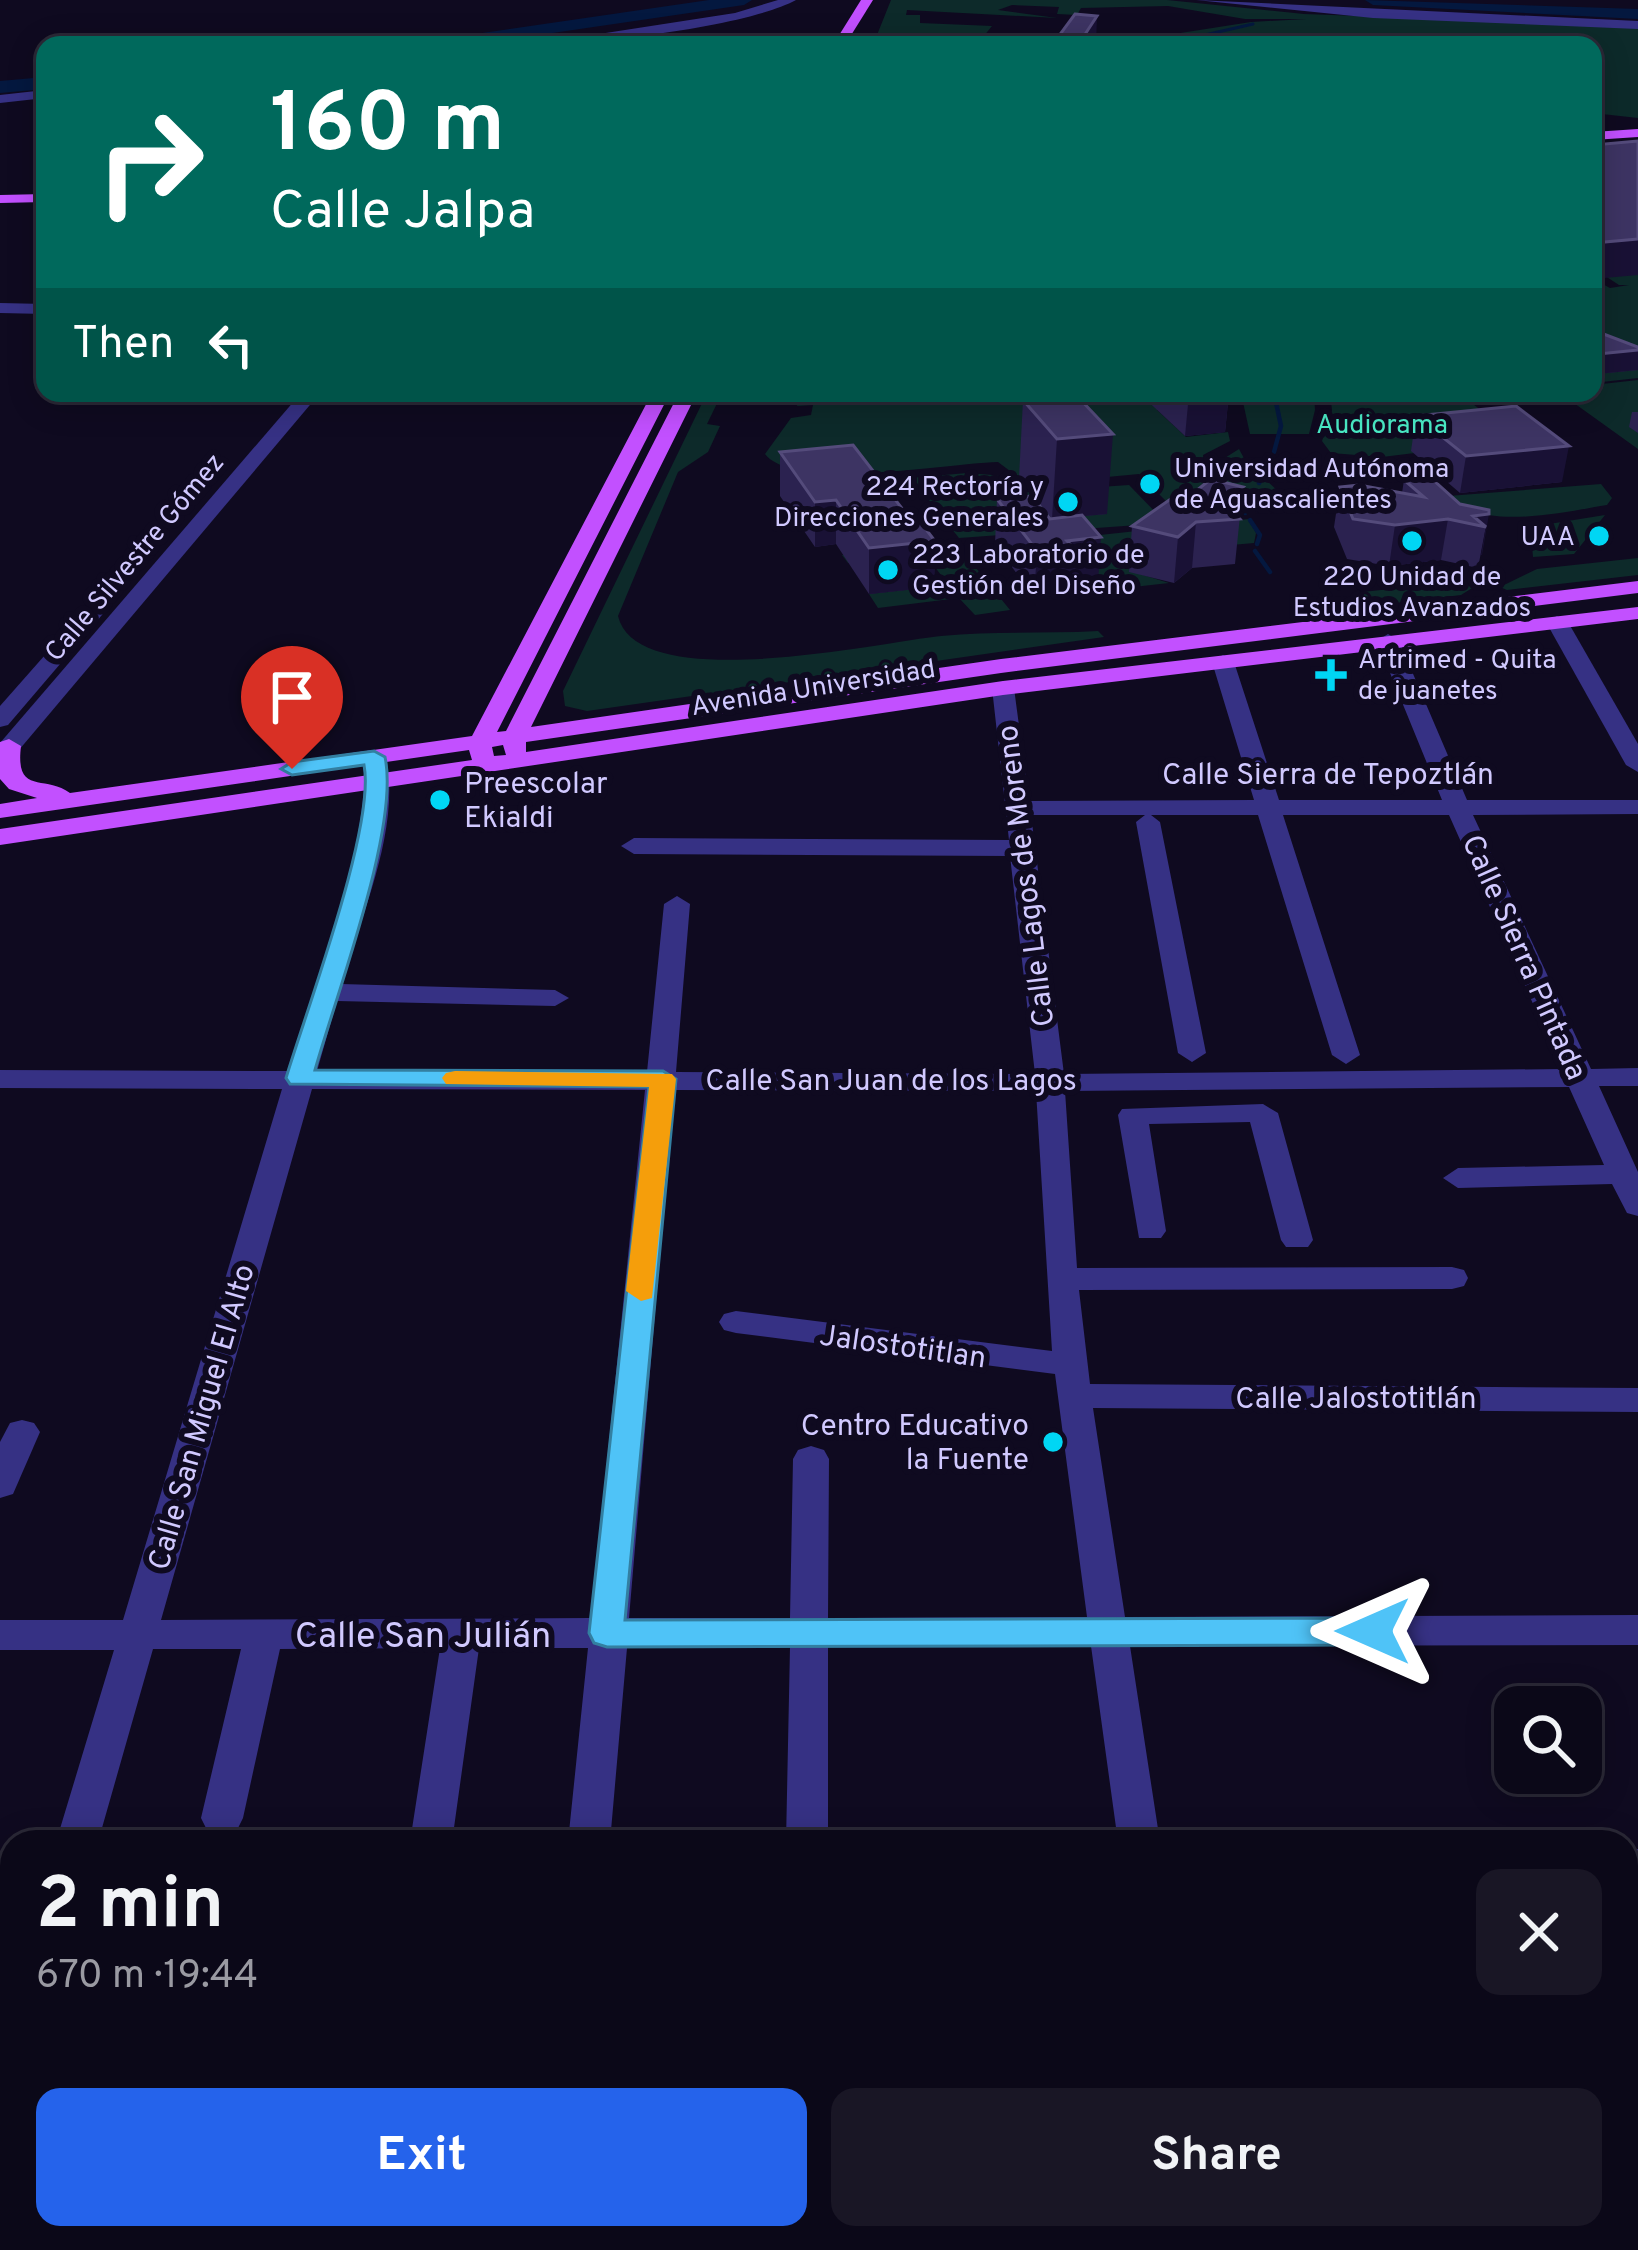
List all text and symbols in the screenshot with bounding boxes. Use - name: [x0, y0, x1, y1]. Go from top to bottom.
- text: 160 m: [270, 75, 505, 181]
- icon: right: [72, 84, 228, 240]
- text: Calle Jalpa: [270, 179, 535, 248]
- icon: left: [198, 312, 264, 378]
- text: Then: [72, 317, 174, 374]
- park label: Audiorama: [1316, 409, 1448, 443]
- street label: Calle Silvestre Gómez: [38, 447, 233, 669]
- place label: Universidad Autónoma de Aguascalientes: [1174, 453, 1449, 518]
- place label: 224 Rectoría y Direcciones Generales: [774, 471, 1044, 536]
- marker: Universidad Autónoma de Aguascalientes: [1137, 471, 1163, 497]
- marker: 224 Rectoría y Direcciones Generales: [1055, 489, 1081, 515]
- place label: UAA: [1521, 521, 1575, 555]
- marker: UAA: [1586, 523, 1612, 549]
- marker: 220 Unidad de Estudios Avanzados: [1399, 528, 1425, 554]
- place label: 223 Laboratorio de Gestión del Diseño: [912, 539, 1144, 604]
- marker: 223 Laboratorio de Gestión del Diseño: [875, 557, 901, 583]
- place label: 220 Unidad de Estudios Avanzados: [1293, 561, 1531, 626]
- place label: Artrimed - Quita de juanetes: [1358, 644, 1556, 709]
- pin: [241, 646, 343, 769]
- street label: Avenida Universidad: [689, 653, 938, 725]
- marker: Artrimed - Quita de juanetes: [1315, 659, 1347, 691]
- icon: arrive: [259, 664, 325, 730]
- street label: Calle Lagos de Moreno: [991, 723, 1064, 1029]
- street label: Calle Sierra de Tepoztlán: [1162, 758, 1494, 795]
- place label: Preescolar Ekialdi: [464, 767, 608, 838]
- marker: Preescolar Ekialdi: [427, 787, 453, 813]
- street label: Calle Sierra Pintada: [1452, 830, 1593, 1086]
- street label: Calle San Juan de los Lagos: [705, 1064, 1077, 1101]
- street label: Calle San Miguel El Alto: [142, 1261, 265, 1575]
- street label: Jalostotitlan: [817, 1318, 988, 1378]
- street label: Calle Jalostotitlán: [1235, 1382, 1477, 1419]
- place label: Centro Educativo la Fuente: [801, 1409, 1029, 1480]
- marker: Centro Educativo la Fuente: [1040, 1429, 1066, 1455]
- position arrow: [1310, 1568, 1436, 1694]
- street label: Calle San Julián: [295, 1615, 551, 1661]
- map controls: [1494, 1686, 1602, 1794]
- button: search: [1494, 1686, 1602, 1794]
- text: 2 min: [36, 1862, 224, 1954]
- button: close: [1476, 1869, 1602, 1995]
- text: 670 m · 19:44: [36, 1953, 258, 2002]
- button: Exit: [36, 2088, 807, 2226]
- button: Share: [831, 2088, 1602, 2226]

